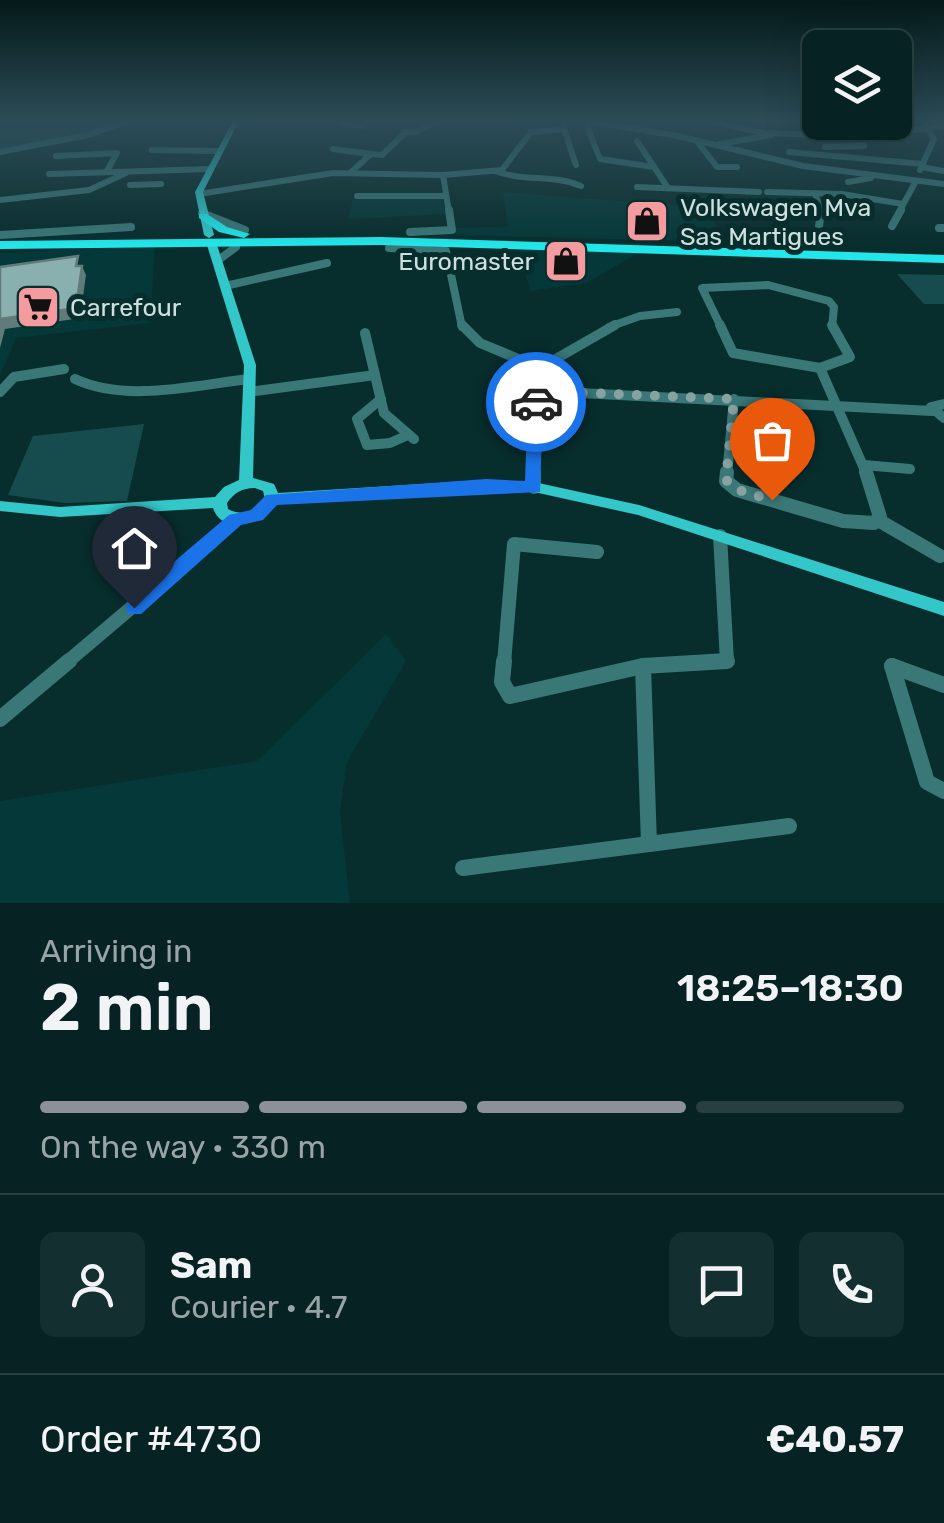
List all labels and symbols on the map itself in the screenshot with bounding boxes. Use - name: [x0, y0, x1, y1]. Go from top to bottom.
- place label: Volkswagen Mva Sas Martigues: [680, 193, 871, 251]
- shop icon: Volkswagen Mva Sas Martigues: [624, 198, 670, 244]
- shop icon: Euromaster: [543, 238, 589, 284]
- place label: Euromaster: [398, 247, 534, 276]
- supermarket icon: Carrefour: [15, 284, 61, 330]
- place label: Carrefour: [70, 293, 182, 322]
- courier: [486, 352, 586, 452]
- pin: [730, 398, 815, 501]
- pin: [92, 506, 177, 609]

